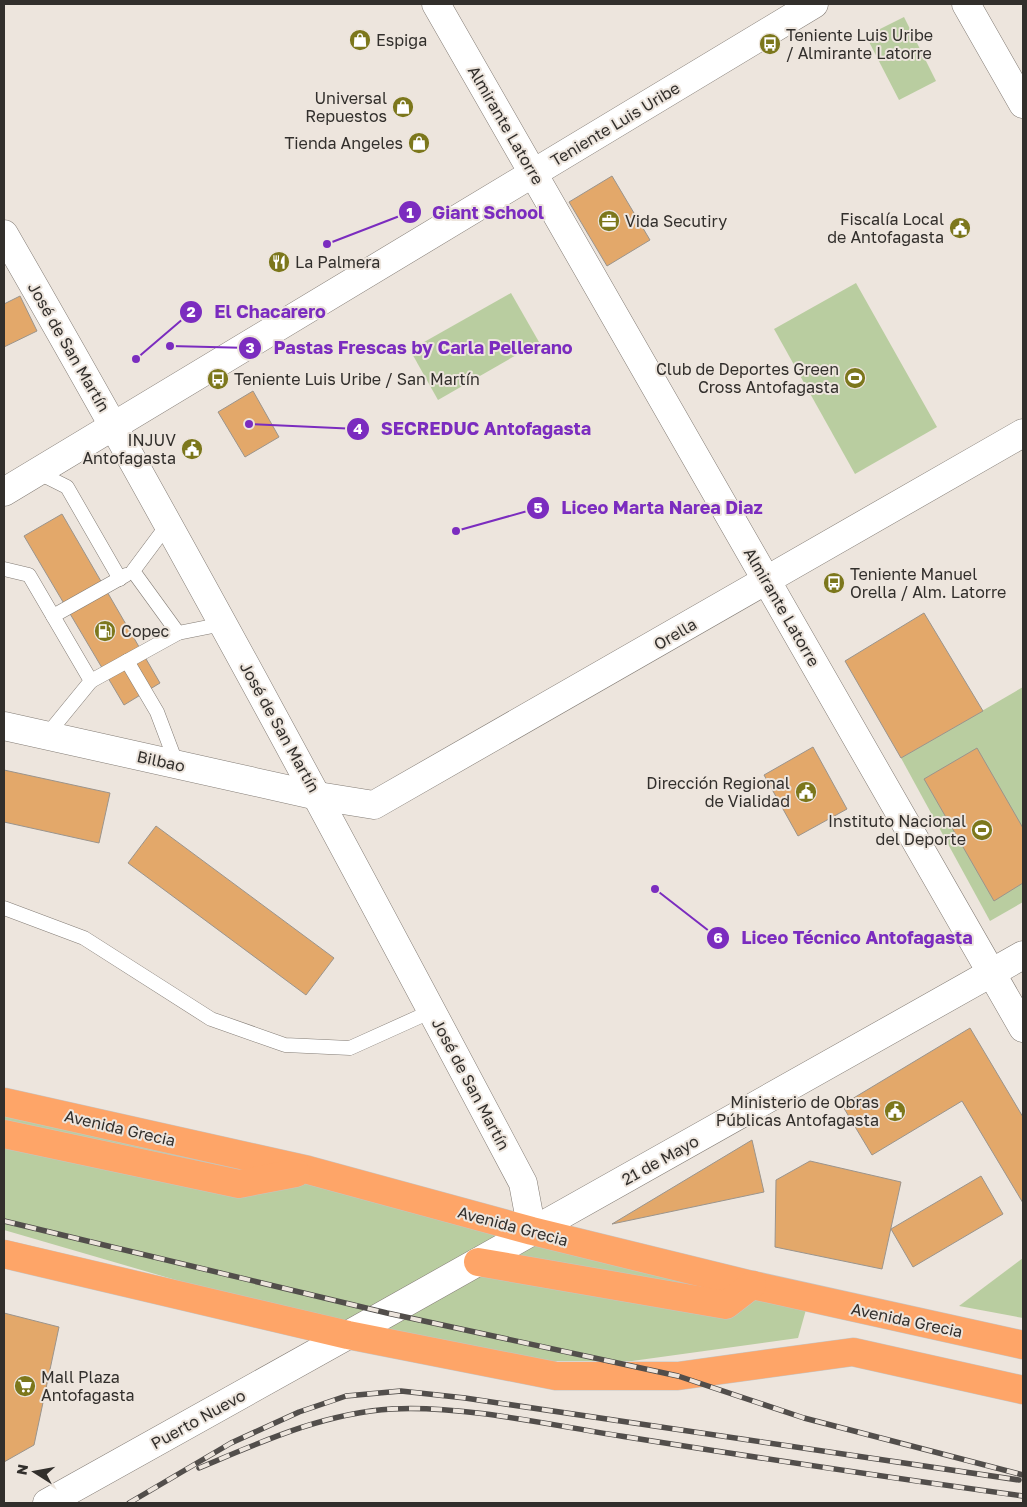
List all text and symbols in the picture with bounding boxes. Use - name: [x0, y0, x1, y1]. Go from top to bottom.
- place label: Teniente Luis Uribe / Almirante Latorre: [786, 25, 933, 63]
- shop icon: Espiga: [348, 28, 372, 52]
- place label: Espiga: [376, 30, 427, 50]
- bus stop icon: Teniente Luis Uribe / Almirante Latorre: [758, 32, 782, 56]
- street label: Almirante Latorre: [464, 62, 548, 188]
- street label: Teniente Luis Uribe: [547, 78, 683, 170]
- place label: Universal Repuestos: [305, 88, 387, 126]
- shop icon: Universal Repuestos: [391, 95, 415, 119]
- shop icon: Tienda Angeles: [407, 131, 431, 155]
- place label: Tienda Angeles: [284, 133, 403, 153]
- callout: Giant School: [397, 196, 554, 229]
- text: Giant School: [432, 201, 544, 223]
- text: 1: [406, 203, 414, 221]
- office icon: Vida Secutiry: [597, 209, 621, 233]
- place label: Fiscalía Local de Antofagasta: [827, 209, 944, 247]
- place label: Vida Secutiry: [625, 211, 727, 231]
- public building icon: Fiscalía Local de Antofagasta: [948, 216, 972, 240]
- restaurant icon: La Palmera: [267, 250, 291, 274]
- place label: La Palmera: [295, 252, 380, 272]
- street label: José de San Martín: [24, 279, 114, 415]
- callout: El Chacarero: [179, 295, 335, 328]
- text: El Chacarero: [214, 300, 326, 322]
- text: 2: [186, 302, 196, 320]
- callout: Pastas Frescas by Carla Pellerano: [238, 331, 582, 364]
- text: Pastas Frescas by Carla Pellerano: [273, 336, 573, 358]
- text: 3: [245, 338, 255, 356]
- place label: Club de Deportes Green Cross Antofagasta: [656, 359, 839, 397]
- sports icon: Club de Deportes Green Cross Antofagasta: [843, 366, 867, 390]
- bus stop icon: Teniente Luis Uribe / San Martín: [206, 367, 230, 391]
- place label: Teniente Luis Uribe / San Martín: [234, 369, 480, 389]
- callout: SECREDUC Antofagasta: [346, 413, 601, 446]
- text: SECREDUC Antofagasta: [381, 417, 591, 439]
- text: 4: [353, 419, 363, 437]
- place label: INJUV Antofagasta: [82, 430, 176, 468]
- public building icon: INJUV Antofagasta: [180, 437, 204, 461]
- callout: Liceo Marta Narea Diaz: [526, 491, 772, 524]
- text: Liceo Marta Narea Diaz: [561, 496, 763, 518]
- text: 5: [533, 498, 543, 516]
- street label: Almirante Latorre: [740, 544, 824, 670]
- place label: Teniente Manuel Orella / Alm. Latorre: [850, 564, 1006, 602]
- bus stop icon: Teniente Manuel Orella / Alm. Latorre: [822, 571, 846, 595]
- street label: Orella: [650, 614, 700, 654]
- fuel station icon: Copec: [93, 619, 117, 643]
- place label: Copec: [121, 621, 170, 641]
- street label: José de San Martín: [236, 658, 324, 796]
- street label: Bilbao: [135, 746, 187, 776]
- place label: Dirección Regional de Vialidad: [646, 773, 790, 811]
- public building icon: Dirección Regional de Vialidad: [794, 780, 818, 804]
- place label: Instituto Nacional del Deporte: [828, 811, 966, 849]
- sports icon: Instituto Nacional del Deporte: [970, 818, 994, 842]
- callout: Liceo Técnico Antofagasta: [706, 921, 982, 954]
- text: Liceo Técnico Antofagasta: [741, 926, 973, 948]
- text: 6: [713, 928, 723, 946]
- street label: José de San Martín: [428, 1015, 514, 1153]
- place label: Ministerio de Obras Públicas Antofagasta: [716, 1092, 879, 1130]
- public building icon: Ministerio de Obras Públicas Antofagasta: [883, 1099, 907, 1123]
- street label: Avenida Grecia: [63, 1106, 177, 1150]
- street label: 21 de Mayo: [618, 1131, 702, 1189]
- street label: Avenida Grecia: [456, 1202, 570, 1250]
- street label: Avenida Grecia: [849, 1298, 965, 1342]
- place label: Mall Plaza Antofagasta: [41, 1367, 135, 1405]
- supermarket icon: Mall Plaza Antofagasta: [13, 1374, 37, 1398]
- street label: Puerto Nuevo: [147, 1385, 249, 1453]
- north arrow: [10, 1447, 60, 1497]
- text: N: [12, 1463, 31, 1476]

